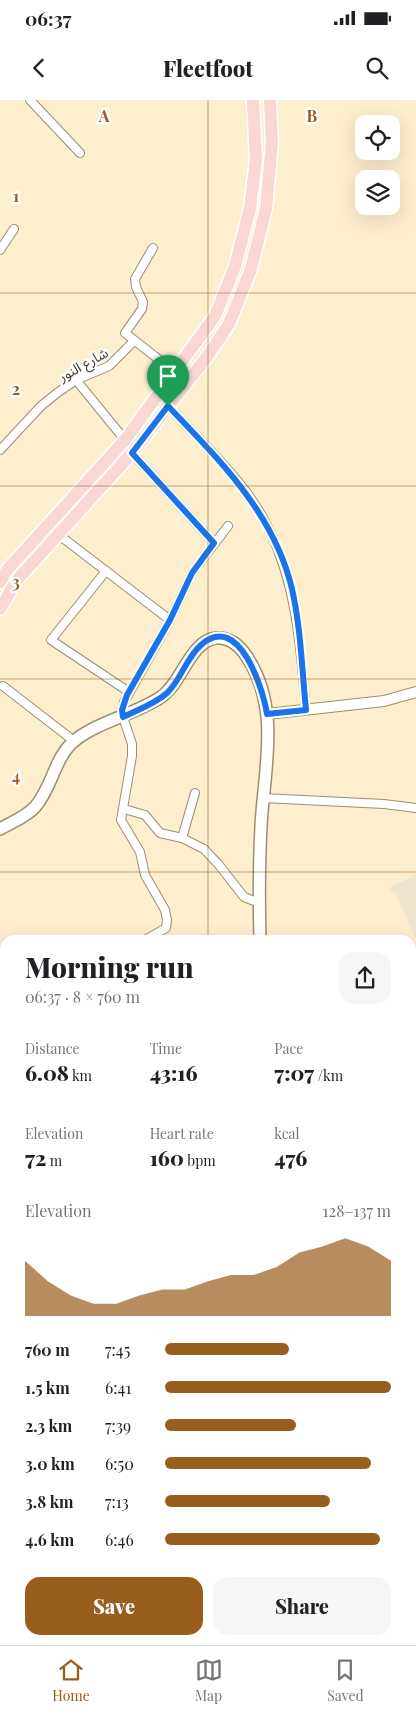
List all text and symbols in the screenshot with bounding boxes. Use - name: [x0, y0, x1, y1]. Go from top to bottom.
- text: 06:37: [25, 5, 71, 31]
- text: Fleetfoot: [163, 53, 253, 83]
- icon: back: [25, 54, 53, 82]
- icon: search: [363, 54, 391, 82]
- text: A: [98, 105, 110, 126]
- text: B: [307, 105, 318, 126]
- map controls: [355, 115, 400, 215]
- button: locate: [355, 115, 400, 160]
- button: layers: [355, 170, 400, 215]
- text: 1: [13, 185, 19, 206]
- street label: شارع النور: [54, 343, 112, 388]
- pin: [147, 355, 189, 406]
- icon: arrive: [154, 362, 182, 390]
- text: 2: [12, 378, 20, 399]
- text: 3: [12, 571, 20, 592]
- text: 4: [12, 765, 20, 786]
- text: Morning run: [25, 948, 194, 985]
- button: share: [339, 952, 391, 1004]
- text: 06:37 · 8 × 760 m: [25, 986, 140, 1007]
- text: Distance: [25, 1039, 80, 1058]
- text: Time: [150, 1039, 182, 1058]
- text: Pace: [274, 1039, 303, 1058]
- text: 6.08: [25, 1058, 69, 1086]
- text: 43:16: [150, 1058, 198, 1086]
- text: 7:07: [274, 1058, 314, 1086]
- text: km: [69, 1066, 92, 1085]
- text: /km: [314, 1066, 343, 1085]
- text: Elevation: [25, 1124, 83, 1143]
- text: Heart rate: [150, 1124, 214, 1143]
- text: kcal: [274, 1124, 299, 1143]
- text: 72: [25, 1143, 46, 1171]
- text: 160: [150, 1143, 184, 1171]
- text: 476: [274, 1143, 307, 1171]
- text: m: [46, 1151, 62, 1170]
- text: bpm: [184, 1151, 216, 1170]
- text: Elevation: [25, 1200, 92, 1221]
- text: 128–137 m: [323, 1200, 391, 1221]
- text: 760 m: [25, 1339, 70, 1360]
- text: 7:45: [105, 1339, 130, 1360]
- text: 1.5 km: [25, 1377, 70, 1398]
- text: 6:41: [105, 1377, 131, 1398]
- text: 2.3 km: [25, 1415, 72, 1436]
- text: 7:39: [105, 1415, 131, 1436]
- text: 3.0 km: [25, 1453, 75, 1474]
- text: 6:50: [105, 1453, 134, 1474]
- text: 3.8 km: [25, 1491, 73, 1512]
- text: 7:13: [105, 1491, 129, 1512]
- text: 4.6 km: [25, 1529, 74, 1550]
- text: 6:46: [105, 1529, 134, 1550]
- button: Save: [25, 1577, 203, 1635]
- button: Share: [213, 1577, 391, 1635]
- tab: Home: [52, 1656, 90, 1705]
- tab: Map: [195, 1656, 223, 1705]
- tab: Saved: [327, 1656, 364, 1705]

